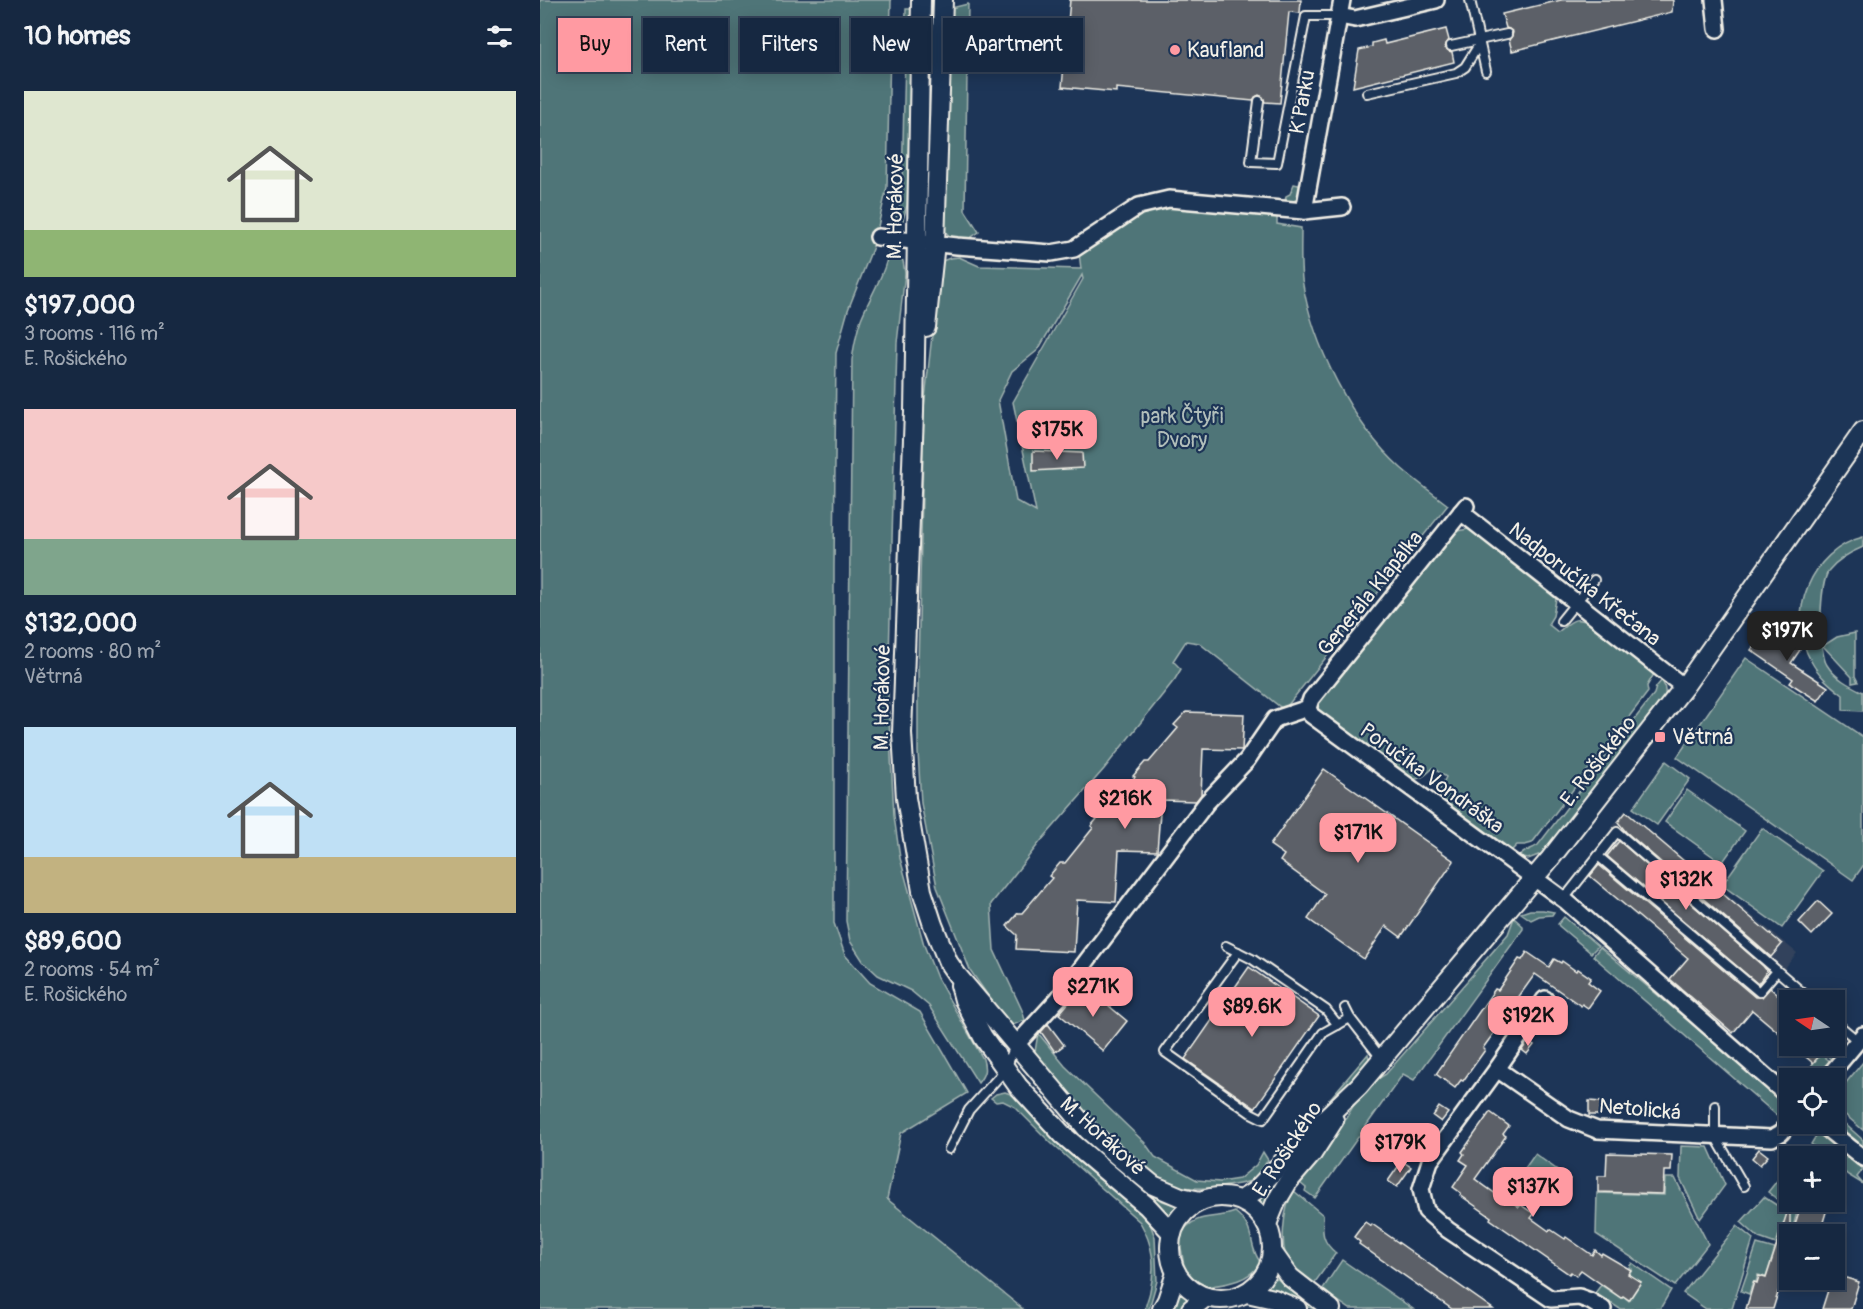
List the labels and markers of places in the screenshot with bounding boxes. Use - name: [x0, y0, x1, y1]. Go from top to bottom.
- place label: Kaufland: [1187, 37, 1264, 64]
- marker: Kaufland: [1168, 43, 1182, 57]
- pin: $175K: [1015, 410, 1099, 461]
- pin: $197K: [1745, 611, 1829, 662]
- place label: Větrná: [1672, 724, 1733, 751]
- marker: Větrná: [1653, 730, 1667, 744]
- pin: $216K: [1083, 779, 1167, 830]
- pin: $171K: [1316, 813, 1400, 864]
- pin: $132K: [1644, 860, 1728, 911]
- pin: $271K: [1051, 967, 1135, 1018]
- pin: $89.6K: [1203, 987, 1301, 1038]
- pin: $192K: [1486, 996, 1570, 1047]
- pin: $179K: [1358, 1123, 1442, 1174]
- pin: $137K: [1491, 1167, 1575, 1218]

